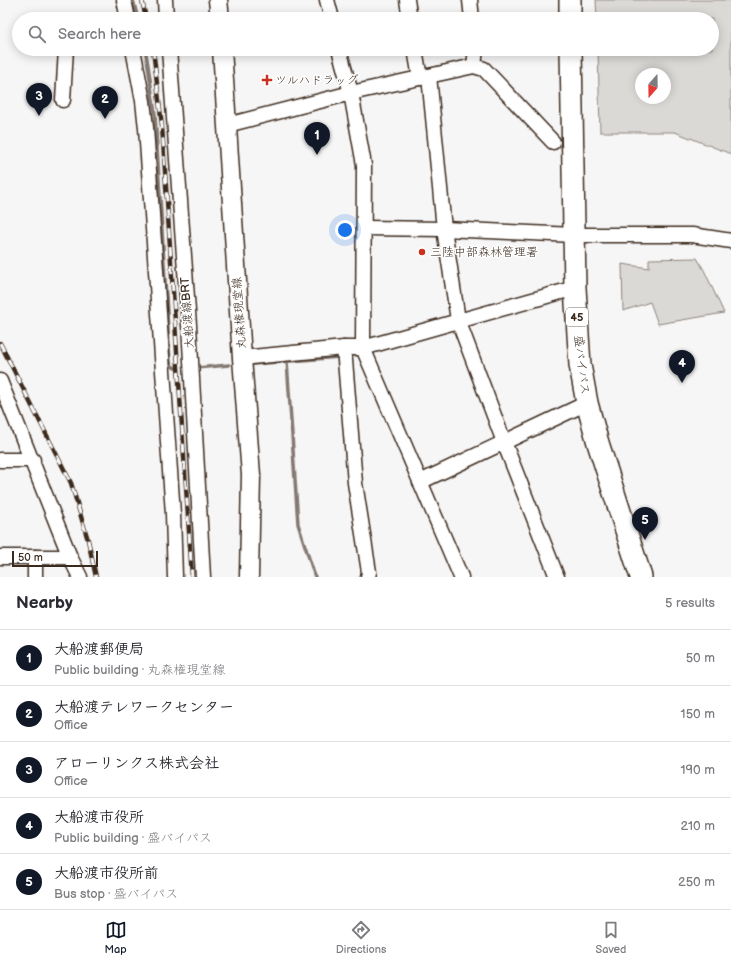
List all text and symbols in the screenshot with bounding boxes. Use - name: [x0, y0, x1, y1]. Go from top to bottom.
- search box: [12, 12, 719, 56]
- icon: search: [26, 23, 48, 45]
- text: Search here: [58, 25, 141, 44]
- north arrow: [635, 68, 671, 104]
- place label: ツルハドラッグ: [275, 73, 359, 88]
- marker: ツルハドラッグ: [262, 75, 272, 85]
- pin: 3: [26, 83, 52, 116]
- pin: 2: [92, 86, 118, 119]
- pin: 1: [304, 122, 330, 155]
- your location: [335, 220, 355, 240]
- place label: 三陸中部森林管理署: [430, 245, 538, 260]
- marker: 三陸中部森林管理署: [417, 247, 427, 257]
- street label: 大船渡線BRT: [177, 276, 197, 349]
- street label: 丸森権現堂線: [230, 277, 249, 349]
- road number: 45: [566, 308, 588, 326]
- street label: 盛バイパス: [570, 334, 593, 396]
- pin: 4: [669, 350, 695, 383]
- pin: 5: [632, 507, 658, 540]
- scale bar: [12, 549, 98, 568]
- text: 50 m: [18, 551, 43, 564]
- text: Nearby: [16, 593, 73, 613]
- text: 5 results: [665, 595, 715, 611]
- text: 大船渡郵便局: [54, 640, 144, 659]
- text: 1: [26, 650, 32, 666]
- text: 50 m: [686, 650, 715, 666]
- text: Public building · 丸森権現堂線: [54, 662, 225, 678]
- text: 大船渡テレワークセンター: [54, 698, 234, 717]
- text: 2: [25, 706, 33, 722]
- text: 150 m: [681, 706, 715, 722]
- text: Office: [54, 717, 88, 733]
- text: アローリンクス株式会社: [54, 754, 219, 773]
- text: 3: [25, 762, 33, 778]
- text: 190 m: [681, 762, 715, 778]
- text: Office: [54, 773, 88, 789]
- text: 大船渡市役所: [54, 808, 144, 827]
- text: 4: [25, 818, 33, 834]
- text: 210 m: [681, 818, 715, 834]
- text: Public building · 盛バイパス: [54, 830, 212, 846]
- text: 大船渡市役所前: [54, 864, 159, 883]
- text: 5: [25, 874, 33, 890]
- text: 250 m: [678, 874, 715, 890]
- text: Bus stop · 盛バイパス: [54, 886, 178, 902]
- tab: Map: [105, 919, 127, 956]
- tab: Directions: [336, 919, 386, 956]
- tab: Saved: [596, 919, 626, 956]

